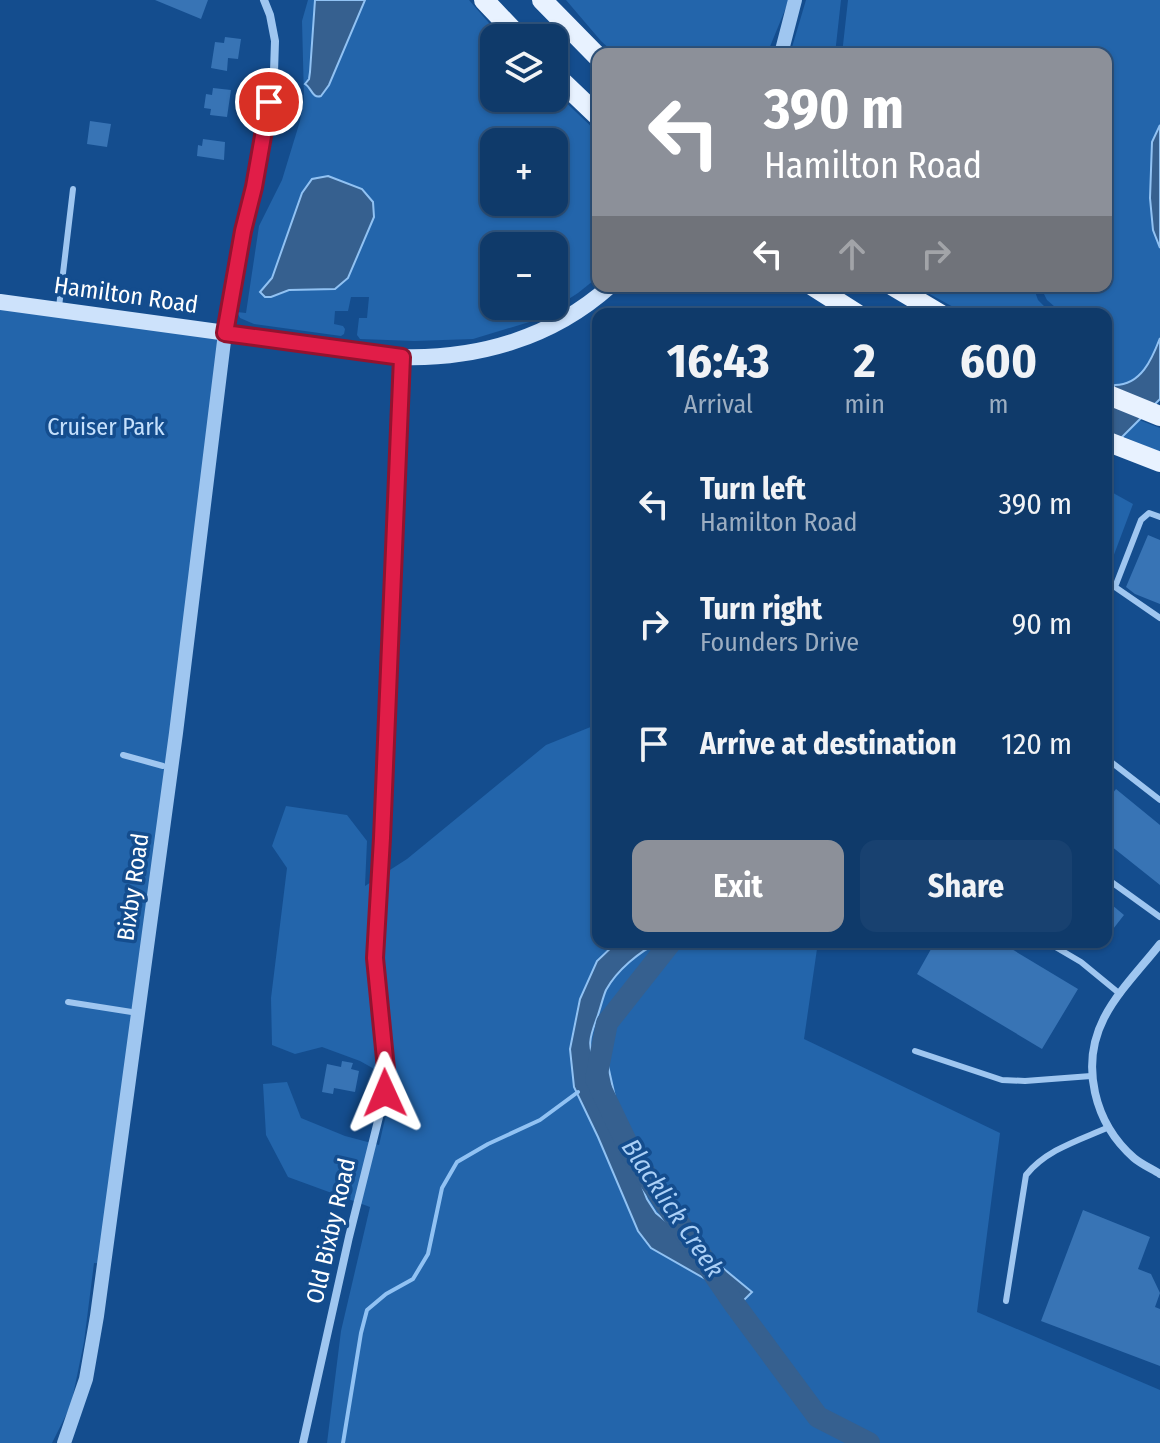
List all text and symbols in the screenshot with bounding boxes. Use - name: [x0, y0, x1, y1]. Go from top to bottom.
- map controls: [480, 24, 568, 320]
- button: layers: [480, 24, 568, 112]
- pin: [235, 68, 303, 136]
- text: 390 m: [764, 76, 904, 143]
- icon: arrive: [247, 80, 291, 124]
- icon: left: [632, 80, 736, 184]
- button: +: [480, 128, 568, 216]
- text: Hamilton Road: [764, 144, 982, 188]
- button: −: [480, 232, 568, 320]
- icon: left: [746, 232, 790, 276]
- icon: ahead: [830, 232, 874, 276]
- icon: right: [914, 232, 958, 276]
- street label: Hamilton Road: [52, 271, 200, 319]
- text: 16:43: [667, 332, 770, 390]
- text: 2: [854, 332, 876, 390]
- text: 600: [960, 332, 1037, 390]
- text: Arrival: [684, 389, 753, 420]
- text: min: [845, 389, 885, 420]
- text: m: [988, 389, 1008, 420]
- park label: Cruiser Park: [47, 413, 166, 441]
- text: Turn left: [700, 471, 806, 507]
- icon: left: [632, 482, 676, 526]
- text: 390 m: [998, 486, 1072, 522]
- text: Hamilton Road: [700, 507, 857, 538]
- text: Turn right: [700, 591, 822, 627]
- icon: right: [632, 602, 676, 646]
- text: 90 m: [1012, 606, 1072, 642]
- text: Founders Drive: [700, 627, 859, 658]
- icon: arrive: [632, 722, 676, 766]
- text: Arrive at destination: [700, 726, 957, 762]
- text: 120 m: [1001, 726, 1072, 762]
- street label: Bixby Road: [112, 831, 154, 943]
- button: Exit: [632, 840, 844, 932]
- button: Share: [860, 840, 1072, 932]
- position arrow: [343, 1051, 427, 1135]
- water label: Blacklick Creek: [615, 1133, 730, 1283]
- street label: Old Bixby Road: [301, 1156, 361, 1306]

